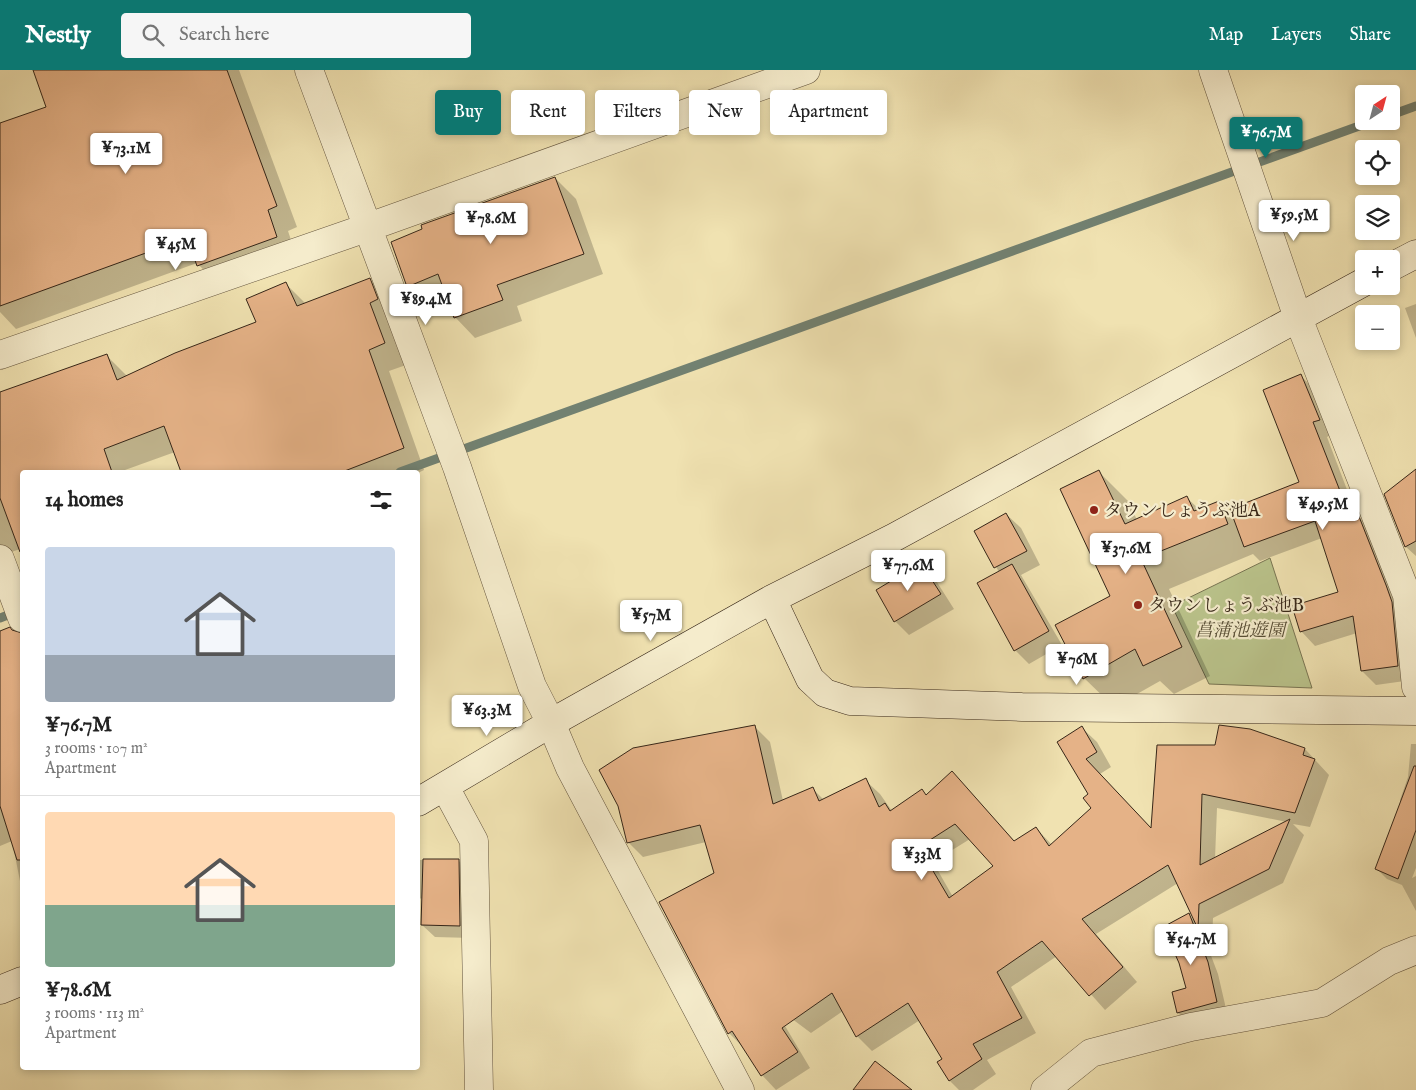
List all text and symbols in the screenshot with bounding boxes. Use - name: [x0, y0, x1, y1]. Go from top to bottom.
- search box: [121, 13, 471, 58]
- text: Nestly: [25, 20, 91, 51]
- icon: search: [139, 21, 167, 49]
- text: Search here: [179, 23, 269, 47]
- text: Map: [1209, 24, 1243, 47]
- text: Layers: [1271, 24, 1322, 47]
- text: Share: [1350, 24, 1391, 47]
- north arrow: [1355, 85, 1400, 130]
- map controls: [1355, 85, 1400, 350]
- chip: Buy: [435, 90, 501, 135]
- chip: Rent: [511, 90, 585, 135]
- chip: Filters: [595, 90, 679, 135]
- chip: New: [689, 90, 760, 135]
- chip: Apartment: [770, 90, 887, 135]
- pin: ¥76.7M: [1225, 116, 1307, 159]
- text: ¥76.7M: [1240, 123, 1292, 143]
- pin: ¥73.1M: [85, 132, 167, 175]
- text: ¥73.1M: [101, 139, 151, 159]
- button: locate: [1355, 140, 1400, 185]
- button: layers: [1355, 195, 1400, 240]
- pin: ¥59.5M: [1253, 200, 1335, 242]
- pin: ¥78.6M: [450, 202, 532, 245]
- text: ¥59.5M: [1270, 206, 1318, 226]
- text: ¥78.6M: [466, 209, 516, 229]
- pin: ¥45M: [146, 228, 206, 271]
- text: ¥45M: [156, 235, 196, 255]
- button: +: [1355, 250, 1400, 295]
- pin: ¥89.4M: [385, 284, 467, 326]
- text: ¥89.4M: [400, 290, 452, 310]
- button: −: [1355, 305, 1400, 350]
- icon: filters: [367, 486, 395, 514]
- text: 14 homes: [45, 487, 123, 514]
- pin: ¥49.5M: [1282, 488, 1364, 531]
- text: ¥49.5M: [1298, 495, 1348, 515]
- place label: タウンしょうぶ池A: [1104, 500, 1261, 523]
- marker: タウンしょうぶ池A: [1088, 504, 1100, 516]
- pin: ¥37.6M: [1085, 532, 1167, 575]
- text: ¥37.6M: [1101, 539, 1151, 559]
- pin: ¥77.6M: [867, 550, 949, 592]
- text: ¥77.6M: [882, 556, 934, 576]
- icon: home: [175, 579, 265, 669]
- place label: タウンしょうぶ池B: [1148, 595, 1304, 618]
- marker: タウンしょうぶ池B: [1132, 599, 1144, 611]
- pin: ¥57M: [621, 600, 681, 642]
- text: ¥57M: [631, 606, 671, 626]
- park label: 菖蒲池遊園: [1195, 620, 1288, 643]
- pin: ¥76M: [1047, 644, 1107, 686]
- text: ¥76M: [1057, 650, 1097, 670]
- pin: ¥63.3M: [446, 694, 528, 737]
- text: ¥63.3M: [463, 701, 511, 721]
- text: ¥76.7M: [45, 712, 112, 739]
- text: 3 rooms · 107 m²: [45, 739, 148, 759]
- text: Apartment: [45, 759, 116, 779]
- pin: ¥33M: [892, 838, 952, 881]
- icon: home: [175, 845, 265, 935]
- text: ¥33M: [903, 845, 941, 865]
- pin: ¥54.7M: [1150, 924, 1232, 966]
- text: ¥54.7M: [1166, 930, 1216, 950]
- text: ¥78.6M: [45, 977, 111, 1004]
- text: 3 rooms · 113 m²: [45, 1004, 144, 1024]
- text: Apartment: [45, 1024, 116, 1044]

